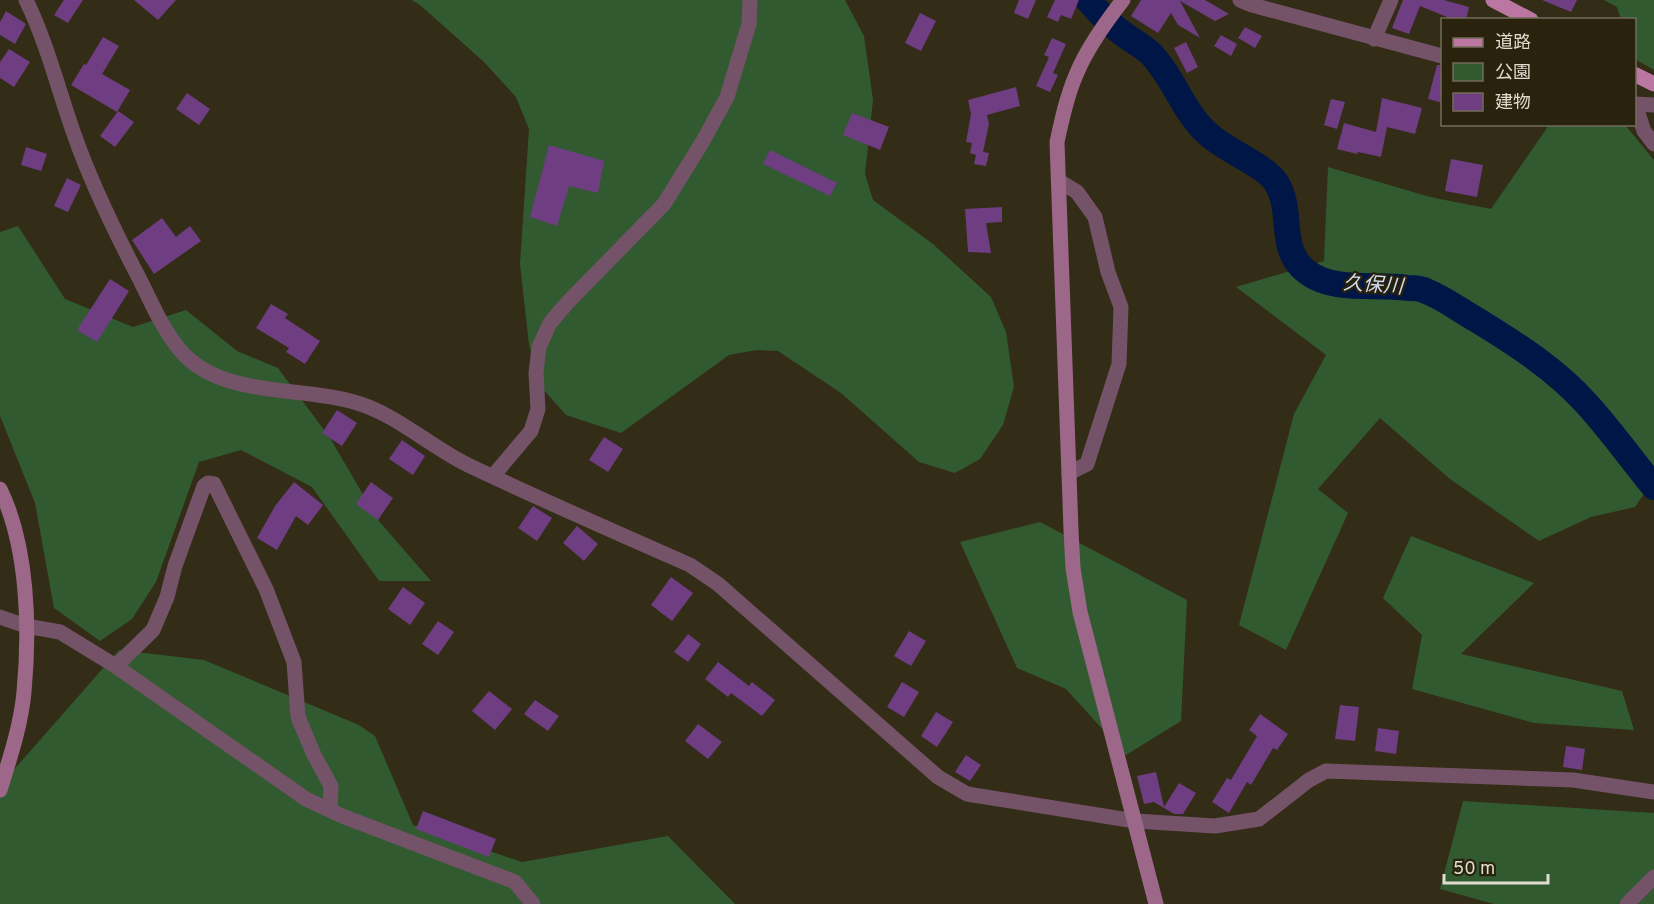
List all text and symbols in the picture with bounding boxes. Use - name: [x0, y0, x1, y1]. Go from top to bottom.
- legend: [1441, 18, 1636, 126]
- text: 道路: [1495, 32, 1531, 55]
- text: 公園: [1495, 62, 1531, 85]
- text: 建物: [1495, 92, 1531, 115]
- water label: 久保川: [1342, 271, 1406, 301]
- scale bar: [1444, 847, 1548, 885]
- text: 50 m: [1453, 858, 1495, 881]

